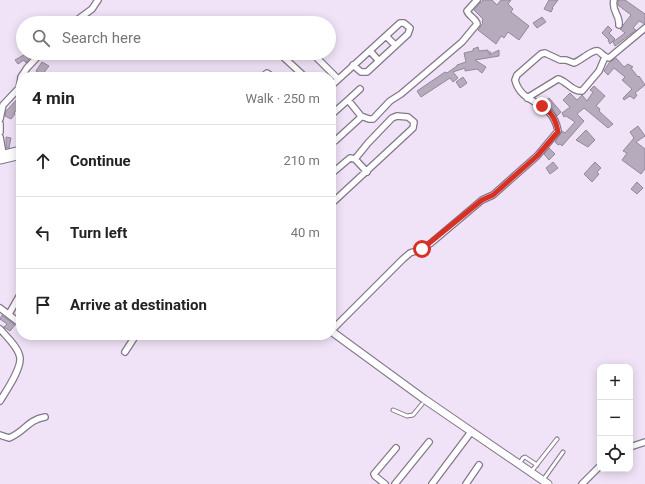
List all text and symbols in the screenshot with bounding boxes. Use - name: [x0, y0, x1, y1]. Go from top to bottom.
- search box: [16, 16, 336, 60]
- icon: search: [30, 27, 52, 49]
- text: Search here: [62, 29, 141, 47]
- text: 4 min: [32, 88, 75, 108]
- text: Walk · 250 m: [245, 91, 320, 106]
- route end: [533, 97, 551, 115]
- icon: ahead: [32, 150, 54, 172]
- text: Continue: [70, 152, 131, 170]
- text: 210 m: [283, 153, 320, 168]
- icon: left: [32, 222, 54, 244]
- text: Turn left: [70, 224, 127, 242]
- text: 40 m: [291, 225, 320, 240]
- route start: [413, 240, 431, 258]
- icon: arrive: [32, 294, 54, 316]
- text: Arrive at destination: [70, 296, 207, 314]
- map controls: [597, 364, 633, 472]
- button: +: [597, 364, 633, 400]
- button: −: [597, 400, 633, 436]
- button: locate: [597, 436, 633, 472]

